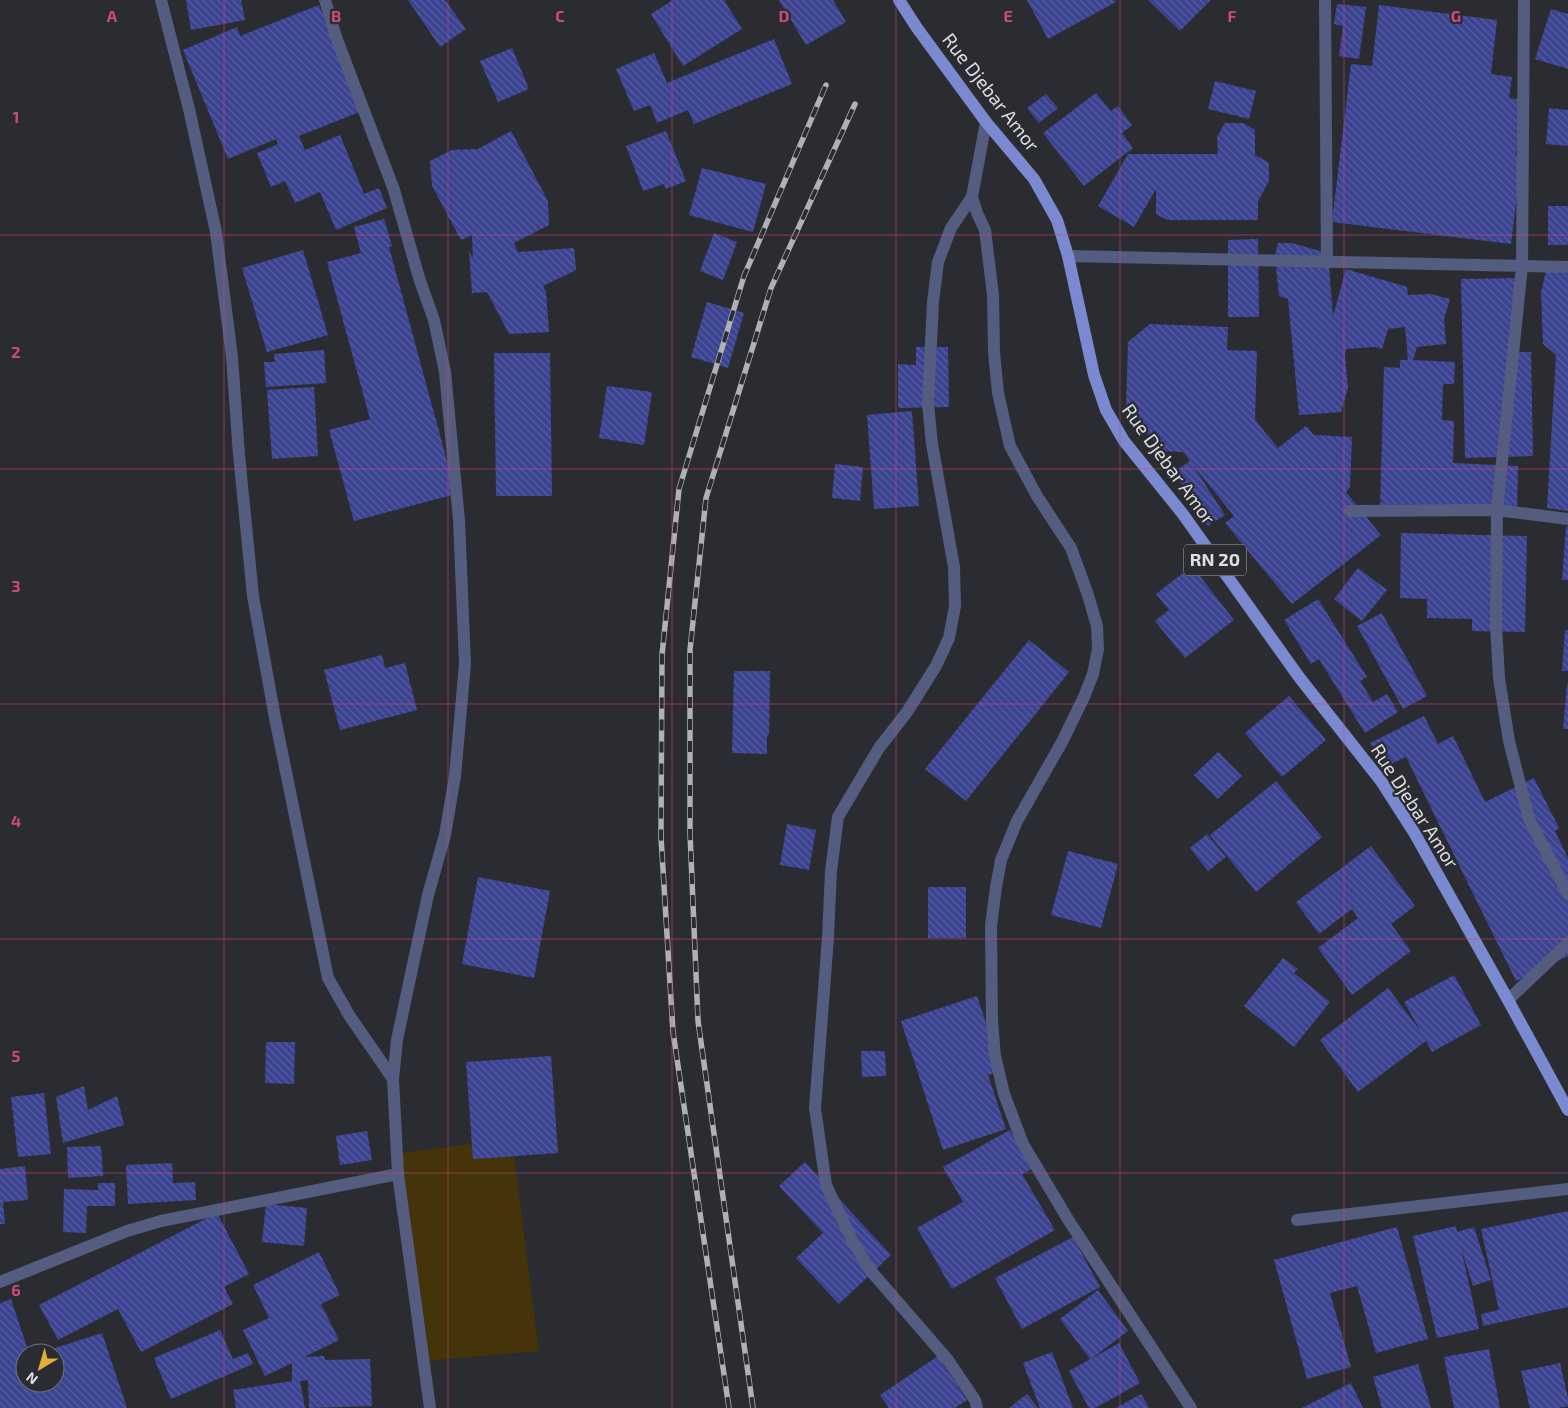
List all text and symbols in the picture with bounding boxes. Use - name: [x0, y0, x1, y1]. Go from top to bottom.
- text: A: [107, 6, 118, 25]
- text: B: [331, 6, 341, 25]
- text: C: [555, 6, 565, 25]
- text: D: [779, 6, 790, 25]
- text: E: [1003, 6, 1013, 25]
- text: F: [1228, 6, 1237, 25]
- text: G: [1451, 6, 1461, 25]
- street label: Rue Djebar Amor: [938, 28, 1045, 156]
- text: 1: [13, 107, 19, 126]
- text: 2: [11, 342, 21, 361]
- street label: Rue Djebar Amor: [1118, 399, 1221, 529]
- road number: RN 20: [1184, 544, 1246, 576]
- text: 3: [11, 576, 21, 595]
- street label: Rue Djebar Amor: [1367, 739, 1464, 873]
- text: 4: [11, 811, 21, 830]
- text: 5: [12, 1046, 21, 1065]
- text: 6: [11, 1280, 21, 1299]
- north arrow: [15, 1343, 65, 1393]
- text: N: [22, 1369, 41, 1388]

